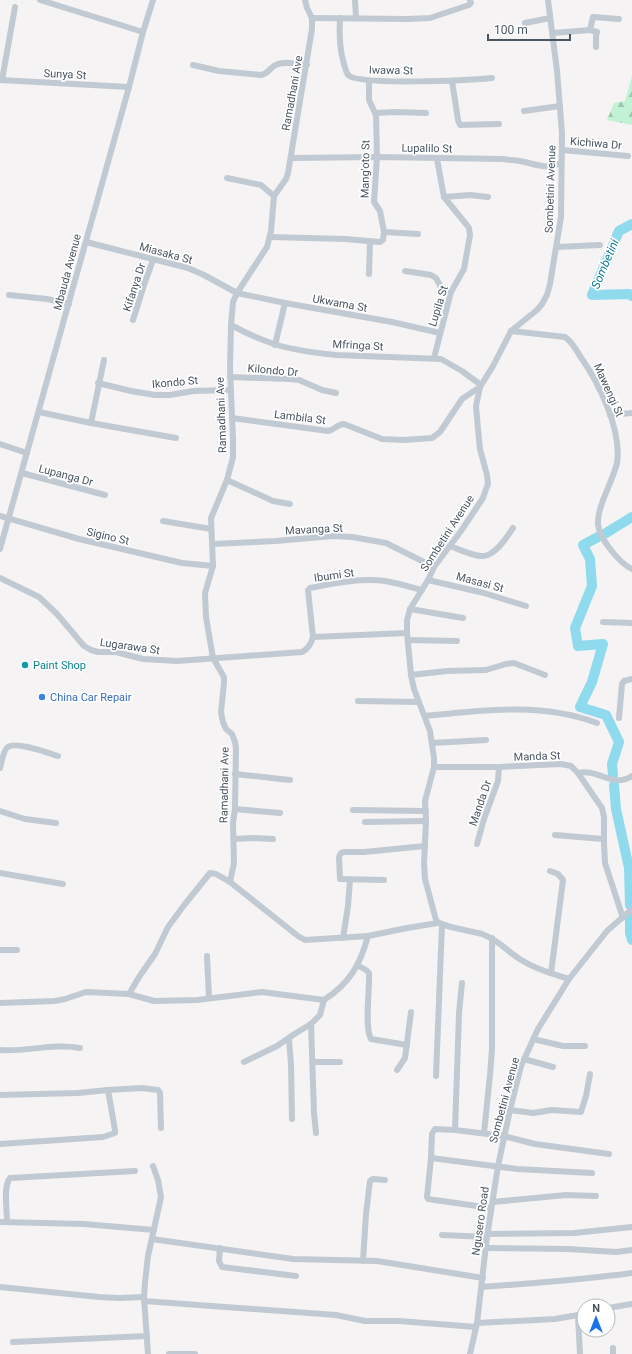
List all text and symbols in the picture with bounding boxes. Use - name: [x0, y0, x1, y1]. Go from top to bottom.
- scale bar: [488, 16, 570, 42]
- text: 100 m: [494, 23, 528, 37]
- street label: Ramadhani Ave: [279, 54, 306, 132]
- street label: Iwawa St: [369, 64, 414, 77]
- street label: Sunya St: [43, 67, 87, 82]
- street label: Kichiwa Dr: [569, 135, 623, 152]
- street label: Mang'oto St: [358, 139, 373, 198]
- street label: Lupalilo St: [401, 142, 453, 155]
- street label: Sombetini Avenue: [542, 145, 559, 233]
- street label: Mbauda Avenue: [51, 232, 84, 312]
- water label: Sombetini: [588, 237, 622, 291]
- street label: Miasaka St: [138, 240, 194, 267]
- street label: Kifanya Dr: [121, 261, 149, 313]
- street label: Lupila St: [426, 284, 451, 328]
- street label: Ukwama St: [311, 292, 369, 315]
- street label: Mfringa St: [332, 338, 384, 353]
- street label: Mawengi St: [591, 361, 626, 419]
- street label: Kilondo Dr: [247, 362, 299, 379]
- street label: Ikondo St: [151, 374, 199, 391]
- street label: Ramadhani Ave: [214, 377, 229, 453]
- street label: Lambila St: [273, 408, 327, 427]
- street label: Lupanga Dr: [37, 462, 95, 489]
- street label: Sombetini Avenue: [418, 493, 477, 574]
- street label: Mavanga St: [285, 521, 344, 538]
- street label: Sigino St: [85, 525, 131, 548]
- street label: Ibumi St: [313, 566, 355, 585]
- street label: Masasi St: [455, 570, 505, 595]
- street label: Lugarawa St: [99, 636, 161, 657]
- place label: Paint Shop: [33, 659, 86, 672]
- marker: Paint Shop: [20, 660, 30, 670]
- place label: China Car Repair: [50, 691, 132, 704]
- marker: China Car Repair: [37, 692, 47, 702]
- street label: Ramadhani Ave: [217, 747, 232, 823]
- street label: Manda St: [513, 749, 561, 764]
- street label: Manda Dr: [467, 778, 494, 828]
- street label: Sombetini Avenue: [487, 1056, 522, 1144]
- street label: Ngusero Road: [469, 1186, 492, 1256]
- north arrow: [576, 1298, 616, 1338]
- text: N: [592, 1302, 600, 1315]

